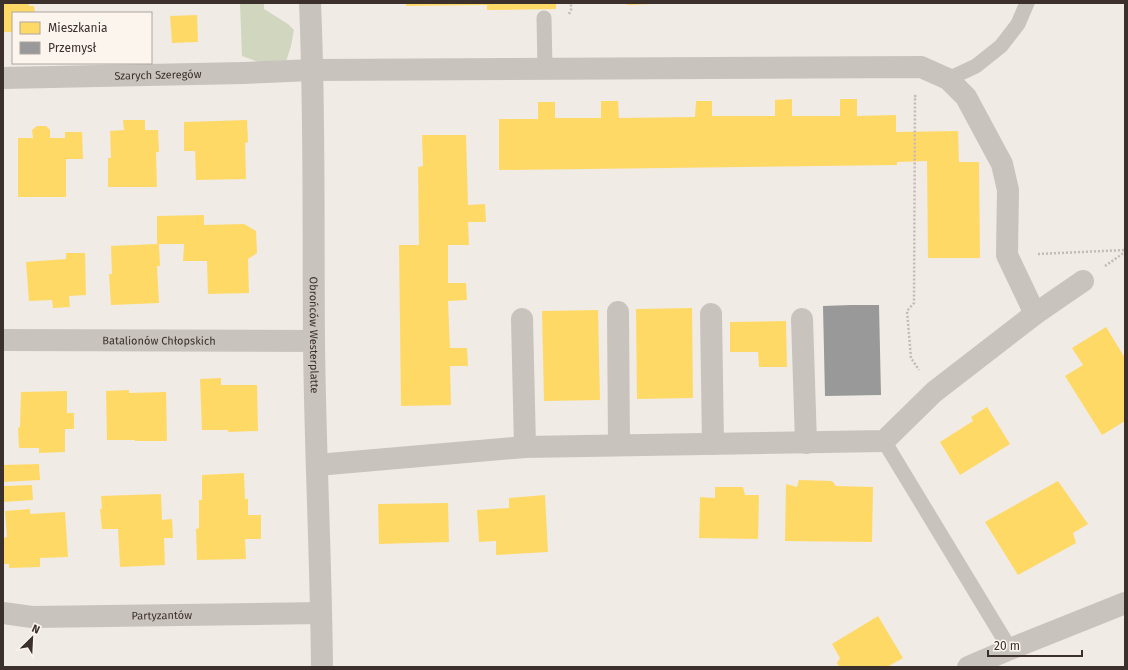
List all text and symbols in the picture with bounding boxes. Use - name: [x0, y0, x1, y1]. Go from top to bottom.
- legend: [12, 12, 152, 64]
- text: Mieszkania: [48, 21, 108, 35]
- text: Przemysł: [48, 41, 96, 55]
- street label: Szarych Szeregów: [114, 67, 202, 82]
- street label: Obrońców Westerplatte: [307, 277, 321, 394]
- street label: Batalionów Chłopskich: [102, 334, 216, 347]
- street label: Partyzantów: [131, 608, 192, 622]
- north arrow: [12, 618, 52, 658]
- text: N: [30, 622, 42, 637]
- scale bar: [988, 632, 1082, 658]
- text: 20 m: [994, 639, 1020, 653]

